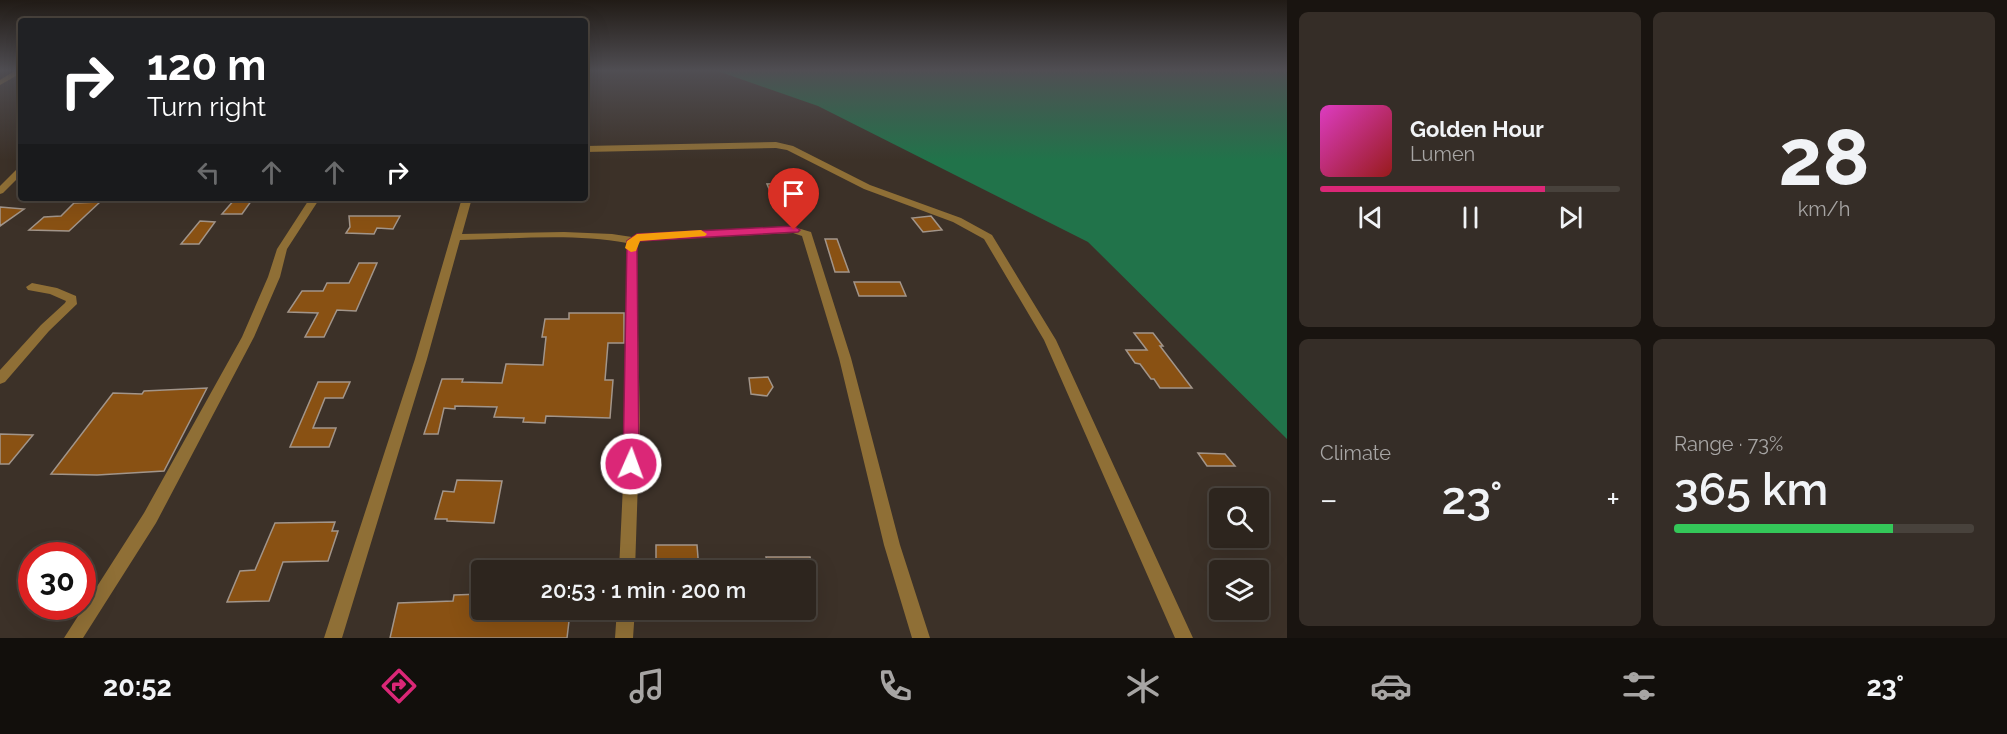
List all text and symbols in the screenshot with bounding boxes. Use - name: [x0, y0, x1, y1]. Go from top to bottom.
- text: 120 m: [147, 41, 266, 90]
- icon: right: [48, 42, 126, 120]
- text: Turn right: [147, 91, 266, 122]
- text: 28: [1778, 112, 1870, 203]
- text: Golden Hour: [1410, 116, 1544, 142]
- text: Lumen: [1410, 142, 1475, 166]
- icon: left: [192, 156, 225, 189]
- icon: ahead: [255, 156, 288, 189]
- icon: ahead: [318, 156, 351, 189]
- icon: right: [381, 156, 414, 189]
- pin: [768, 168, 819, 230]
- icon: arrive: [777, 177, 810, 210]
- text: km/h: [1798, 197, 1850, 221]
- icon: previous: [1354, 201, 1387, 234]
- icon: pause: [1454, 201, 1487, 234]
- icon: next: [1554, 201, 1587, 234]
- position arrow: [599, 432, 663, 496]
- text: Range · 73%: [1674, 432, 1783, 456]
- text: Climate: [1320, 441, 1391, 465]
- text: 365 km: [1674, 463, 1828, 516]
- text: 23°: [1442, 472, 1503, 525]
- text: −: [1320, 480, 1338, 519]
- text: +: [1606, 480, 1620, 519]
- map controls: [1209, 488, 1269, 620]
- button: search: [1209, 488, 1269, 548]
- speed limit sign: 30: [18, 542, 96, 620]
- button: layers: [1209, 560, 1269, 620]
- text: 20:53 · 1 min · 200 m: [541, 577, 746, 603]
- icon: directions: [378, 665, 420, 707]
- icon: music: [626, 665, 668, 707]
- icon: phone: [874, 665, 916, 707]
- icon: climate: [1122, 665, 1164, 707]
- icon: car: [1370, 665, 1412, 707]
- icon: filters: [1618, 665, 1660, 707]
- text: 20:52: [103, 671, 172, 702]
- text: 23°: [1866, 671, 1904, 702]

